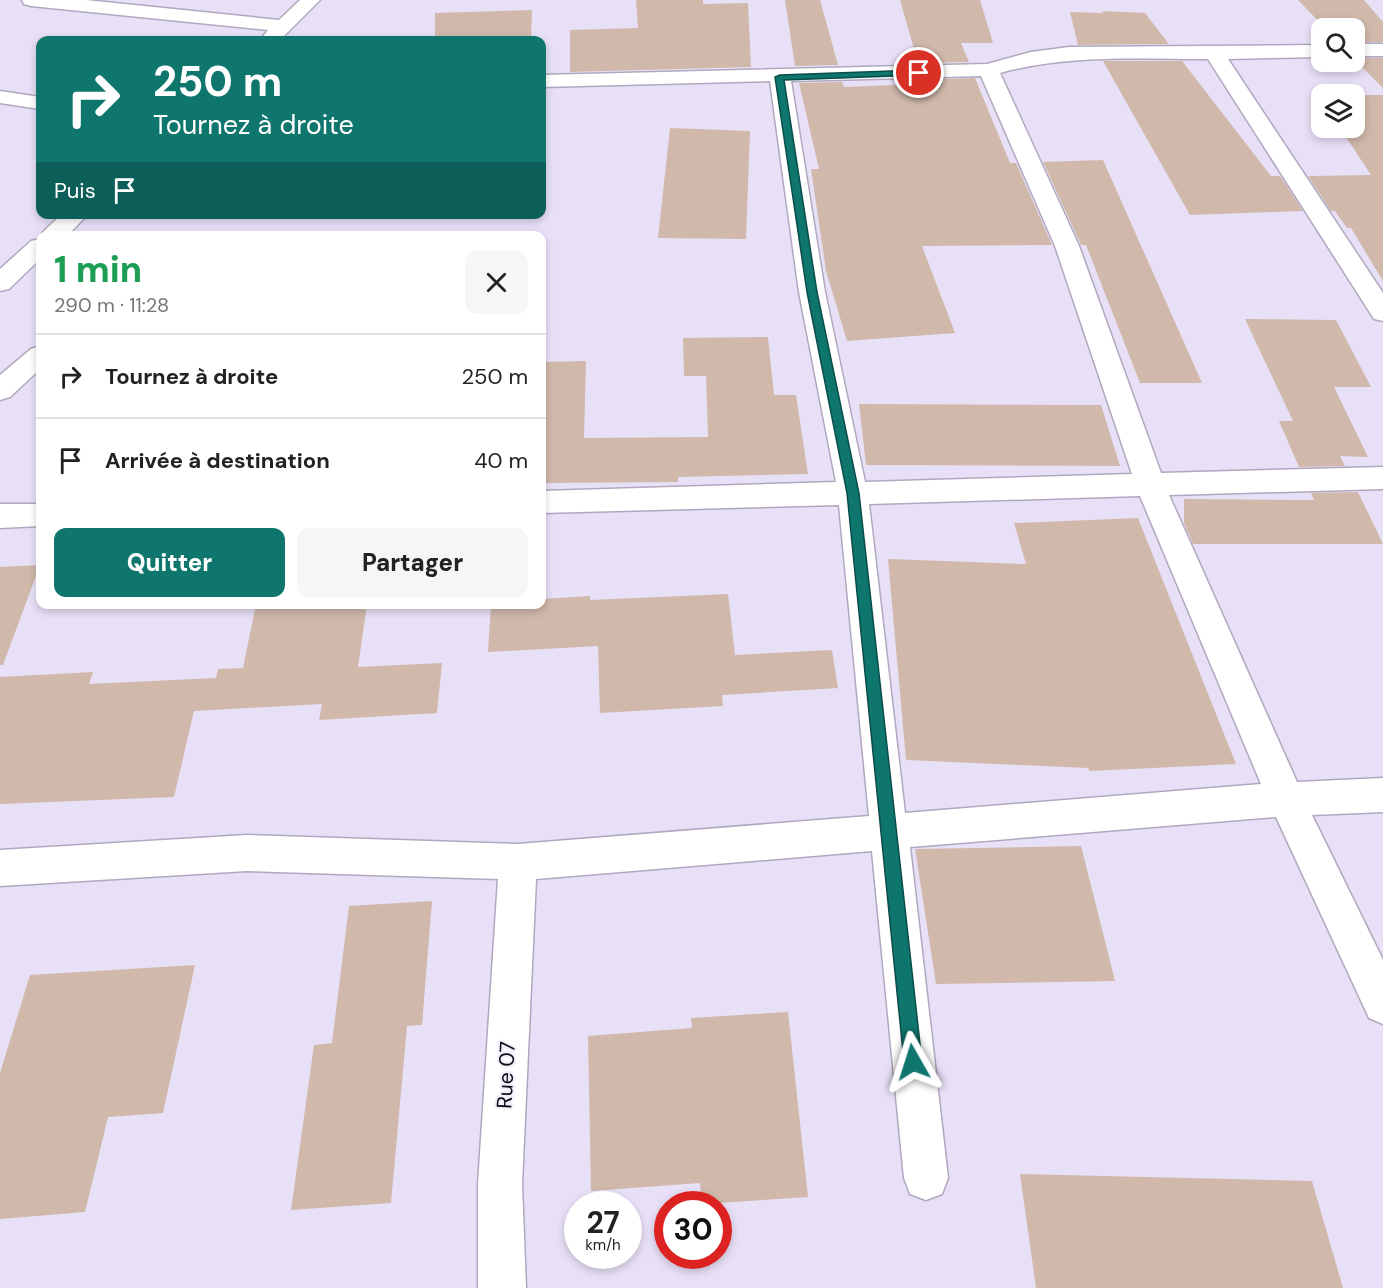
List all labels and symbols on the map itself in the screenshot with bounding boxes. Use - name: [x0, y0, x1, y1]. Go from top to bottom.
- pin: [893, 47, 944, 98]
- position arrow: [881, 1030, 945, 1094]
- street label: Rue 07: [490, 1041, 522, 1109]
- speed limit sign: 30: [654, 1191, 732, 1269]

